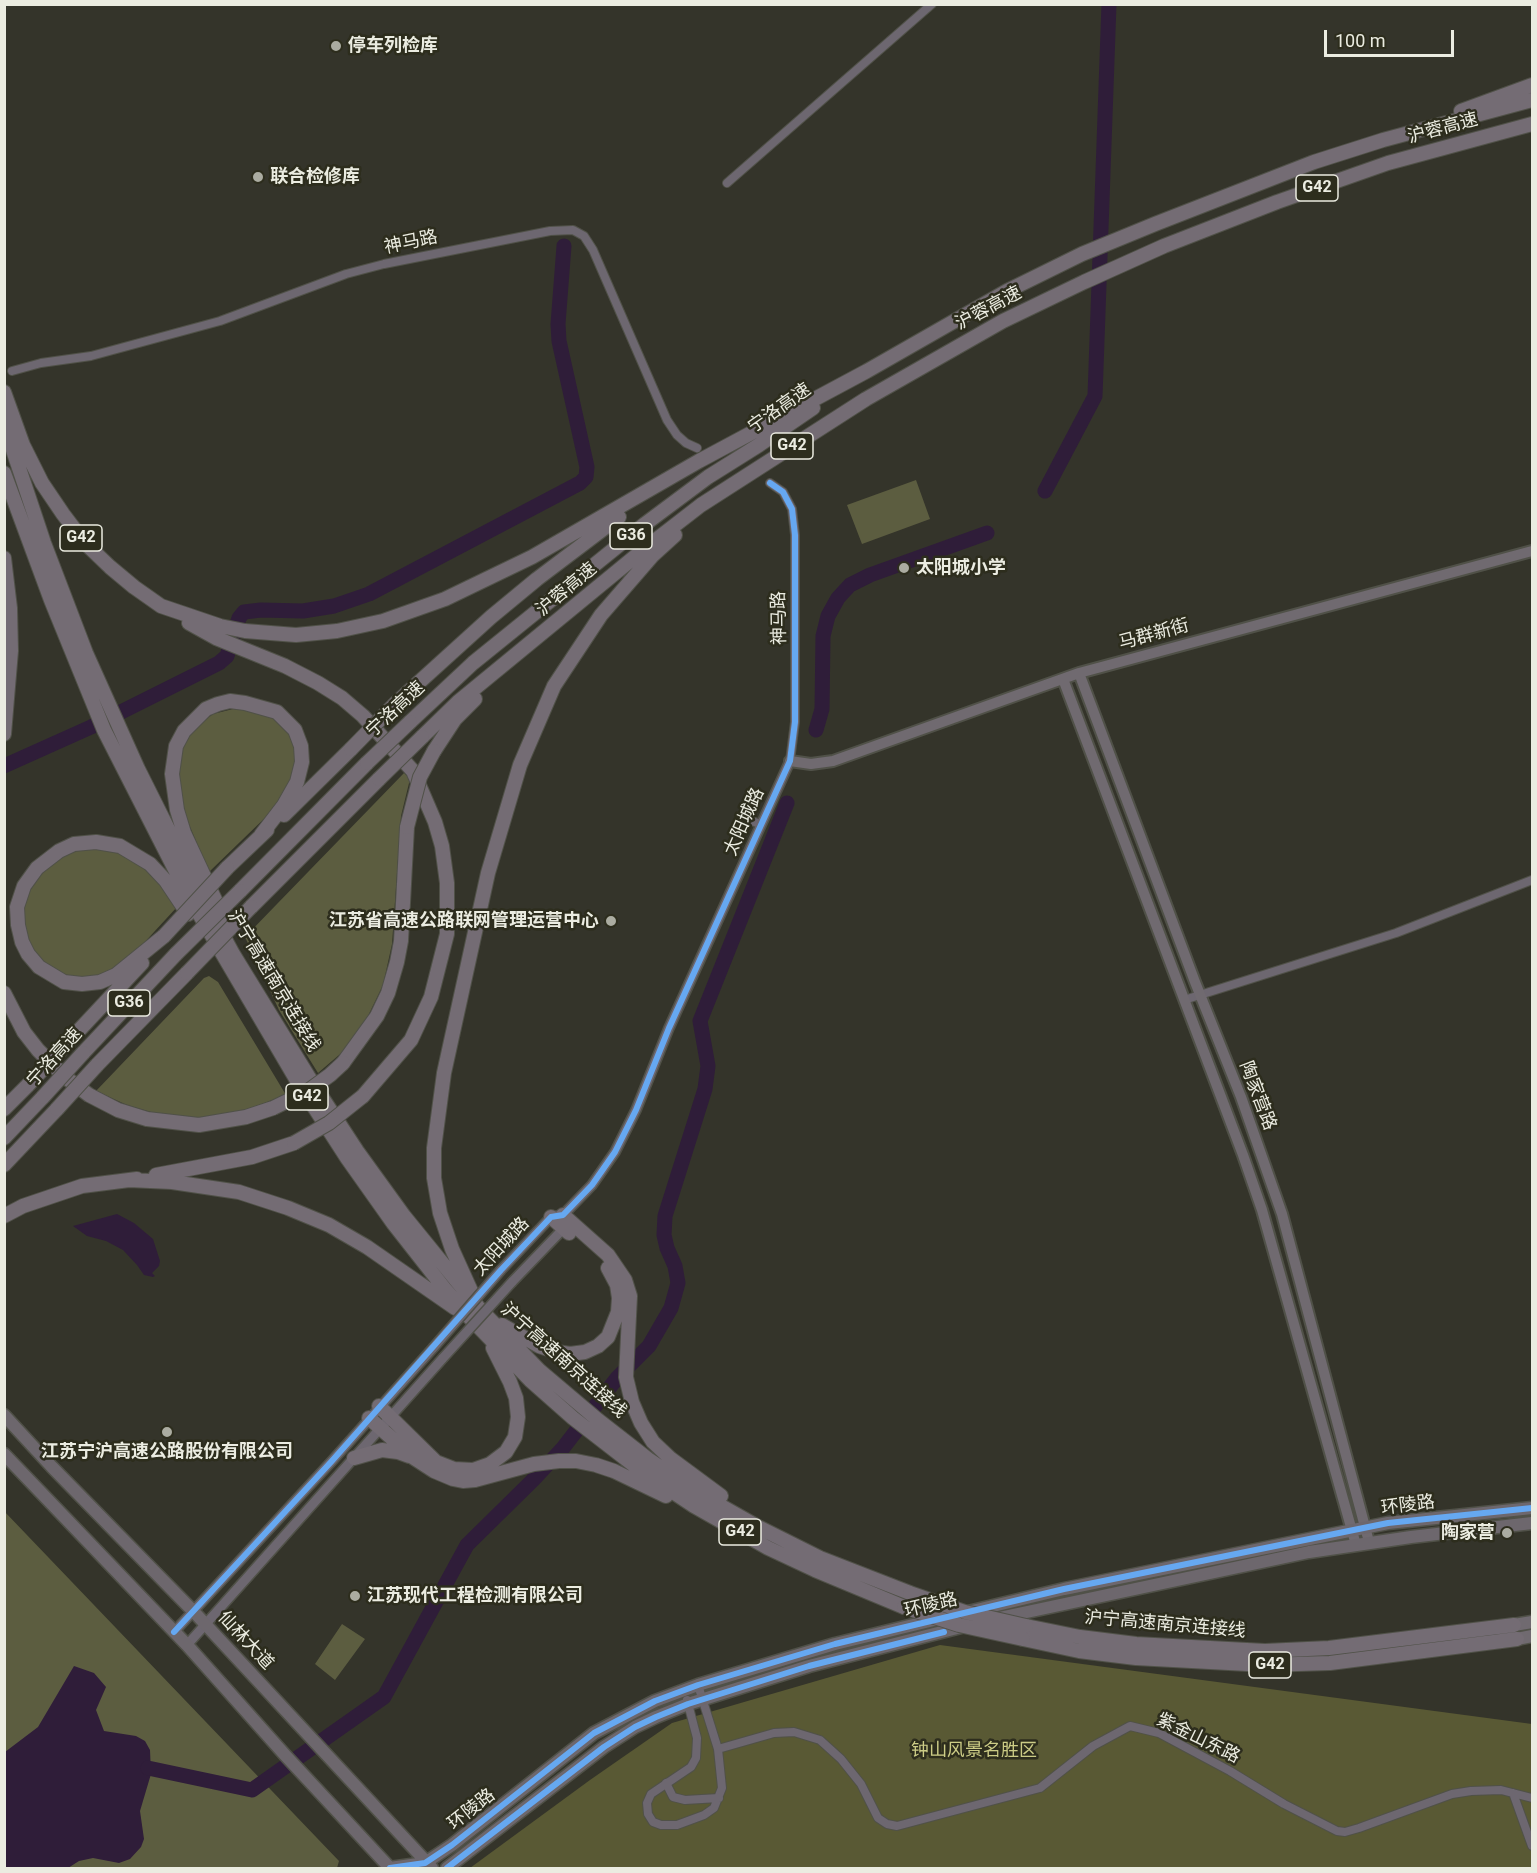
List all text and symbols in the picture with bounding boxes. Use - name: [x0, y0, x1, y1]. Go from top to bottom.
- scale bar: [1327, 18, 1458, 56]
- text: 100 m: [1335, 30, 1386, 51]
- place label: 停车列检库: [348, 35, 438, 57]
- marker: 停车列检库: [329, 39, 343, 53]
- street label: 沪蓉高速: [1405, 109, 1481, 149]
- place label: 联合检修库: [270, 166, 360, 188]
- marker: 联合检修库: [251, 170, 265, 184]
- road number: G42: [1296, 175, 1338, 201]
- street label: 神马路: [382, 227, 440, 259]
- street label: 沪蓉高速: [952, 283, 1026, 335]
- street label: 宁洛高速: [744, 380, 816, 438]
- road number: G42: [771, 433, 813, 459]
- road number: G36: [610, 523, 652, 549]
- road number: G42: [60, 525, 102, 551]
- place label: 太阳城小学: [916, 557, 1006, 579]
- street label: 沪蓉高速: [532, 559, 602, 621]
- marker: 太阳城小学: [897, 561, 911, 575]
- street label: 神马路: [769, 591, 791, 645]
- street label: 马群新街: [1116, 615, 1192, 655]
- street label: 宁洛高速: [362, 678, 430, 742]
- street label: 太阳城路: [720, 785, 770, 859]
- street label: 沪宁高速南京连接线: [222, 906, 324, 1056]
- place label: 江苏省高速公路联网管理运营中心: [329, 910, 599, 932]
- marker: 江苏省高速公路联网管理运营中心: [604, 914, 618, 928]
- road number: G36: [108, 990, 150, 1016]
- street label: 宁洛高速: [23, 1024, 87, 1092]
- street label: 陶家营路: [1234, 1059, 1280, 1133]
- road number: G42: [286, 1084, 328, 1110]
- street label: 太阳城路: [470, 1213, 534, 1281]
- street label: 沪宁高速南京连接线: [496, 1299, 630, 1423]
- marker: 江苏宁沪高速公路股份有限公司: [160, 1425, 174, 1439]
- place label: 江苏宁沪高速公路股份有限公司: [41, 1441, 293, 1463]
- street label: 环陵路: [1380, 1492, 1436, 1520]
- road number: G42: [719, 1519, 761, 1545]
- place label: 陶家营: [1441, 1522, 1495, 1544]
- marker: 陶家营: [1500, 1526, 1514, 1540]
- place label: 江苏现代工程检测有限公司: [367, 1585, 583, 1607]
- marker: 江苏现代工程检测有限公司: [348, 1589, 362, 1603]
- street label: 环陵路: [902, 1589, 960, 1623]
- street label: 仙林大道: [213, 1607, 277, 1675]
- street label: 沪宁高速南京连接线: [1083, 1607, 1247, 1643]
- road number: G42: [1249, 1652, 1291, 1678]
- street label: 紫金山东路: [1153, 1710, 1243, 1768]
- park label: 钟山风景名胜区: [911, 1740, 1037, 1762]
- street label: 环陵路: [444, 1785, 500, 1835]

